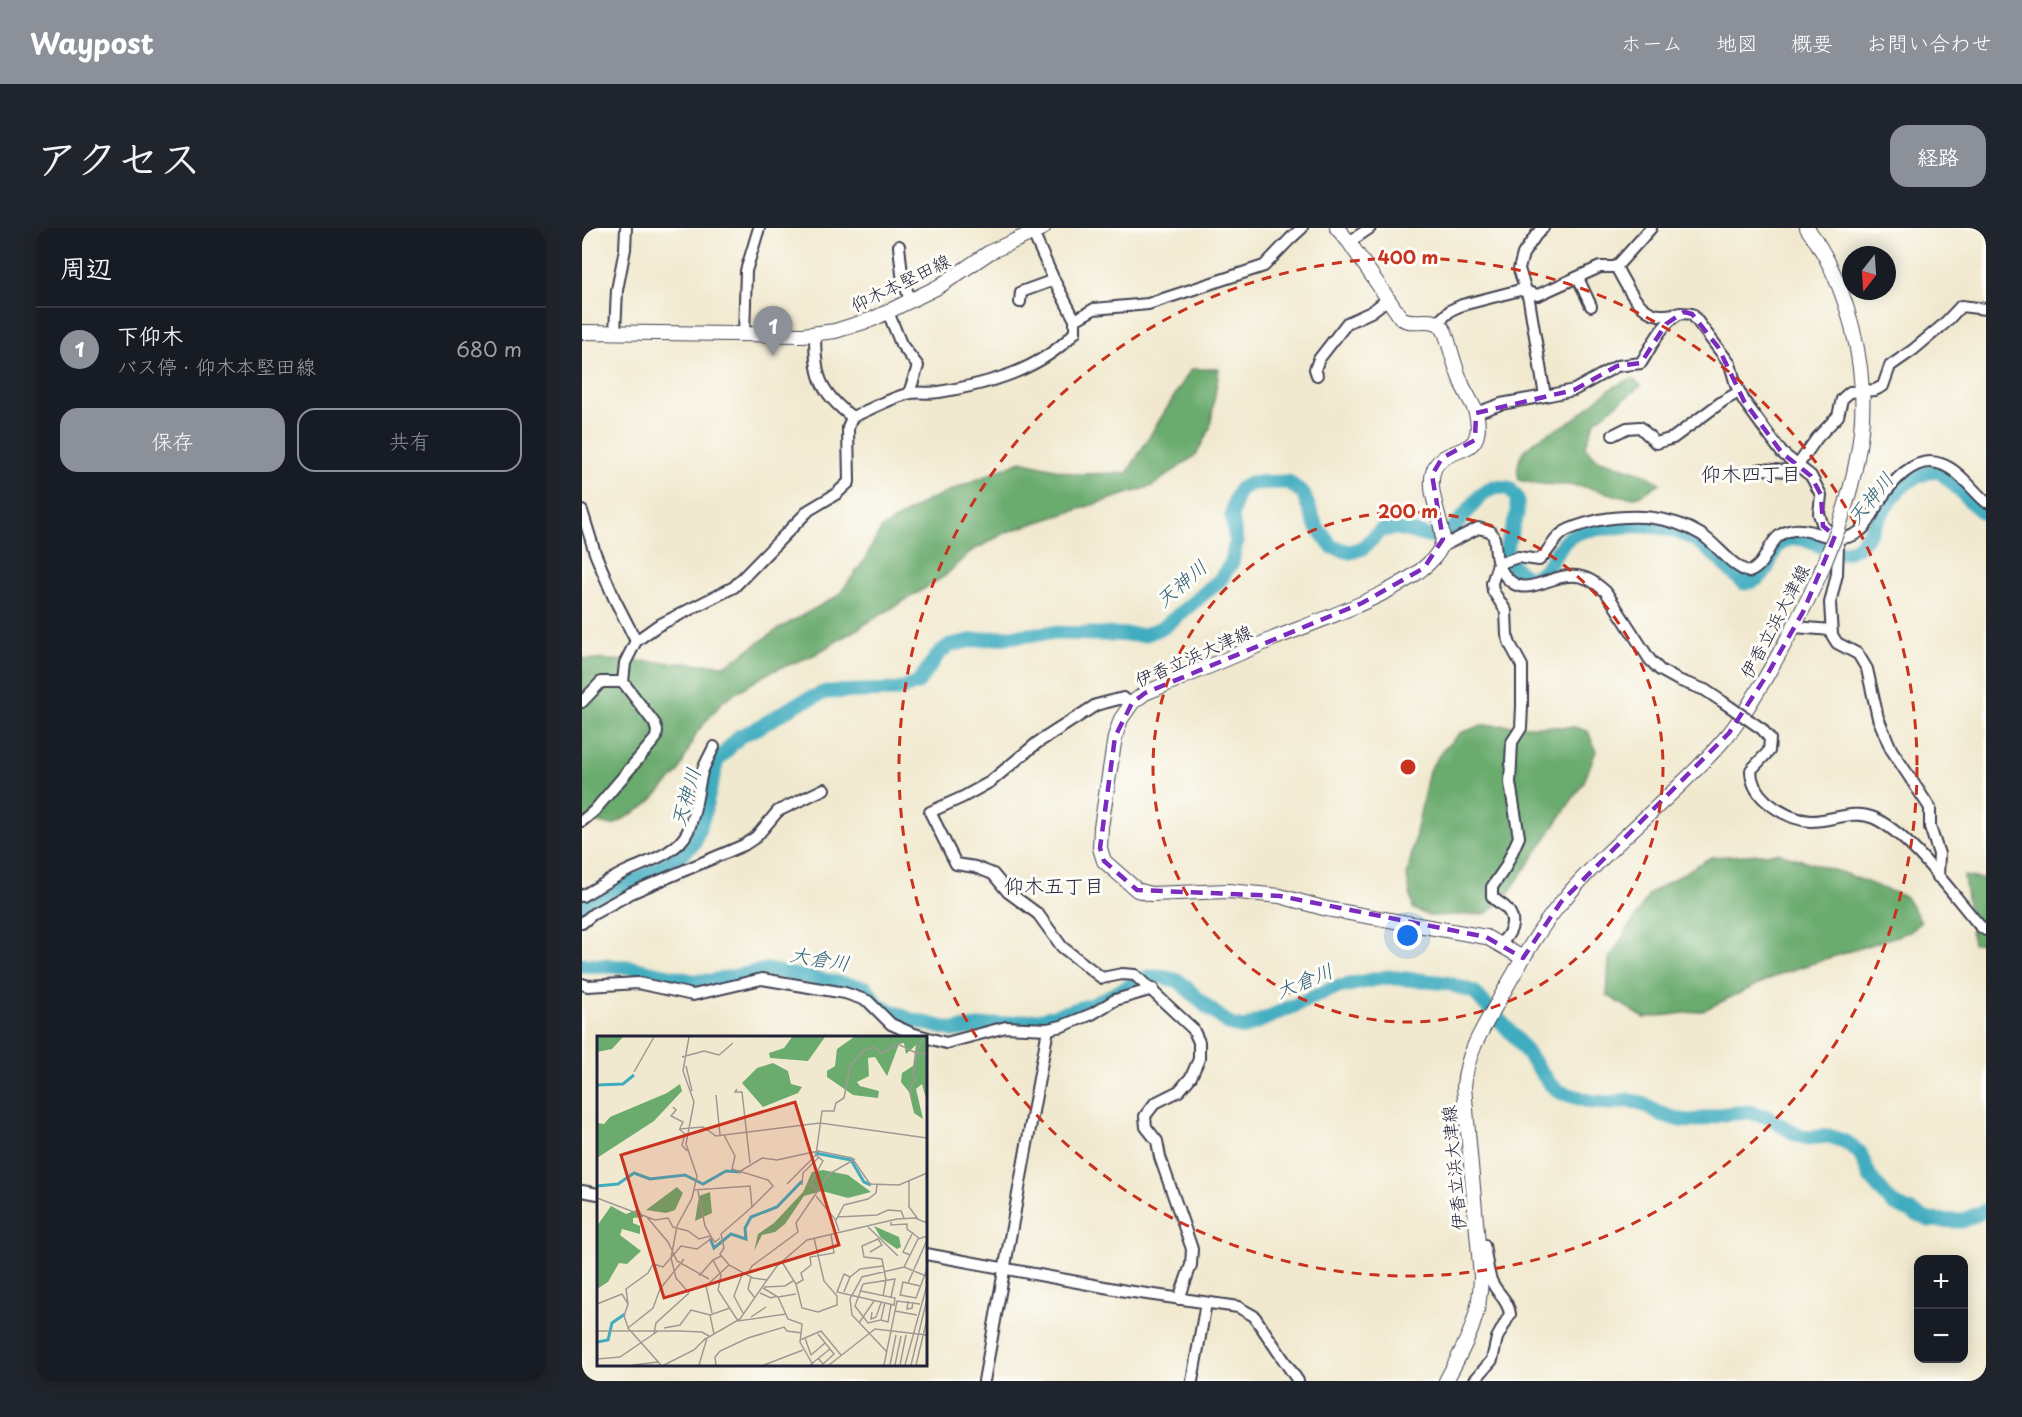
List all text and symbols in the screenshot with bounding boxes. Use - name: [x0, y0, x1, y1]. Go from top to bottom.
- text: Waypost: [30, 21, 154, 64]
- text: ホーム: [1621, 26, 1683, 58]
- text: 地図: [1716, 26, 1758, 58]
- text: 概要: [1791, 26, 1833, 58]
- text: お問い合わせ: [1866, 26, 1992, 58]
- text: アクセス: [36, 125, 201, 188]
- button: 経路: [1890, 125, 1986, 187]
- text: 400 m: [1378, 243, 1438, 270]
- street label: 仰木本堅田線: [846, 246, 954, 318]
- north arrow: [1842, 246, 1896, 300]
- text: 周辺: [60, 248, 112, 287]
- pin: 1: [754, 306, 792, 356]
- text: 下仰木: [117, 318, 183, 351]
- text: 1: [75, 334, 84, 364]
- text: 680 m: [456, 334, 522, 364]
- text: バス停 · 仰木本堅田線: [117, 351, 316, 381]
- button: 保存: [60, 408, 285, 472]
- button: 共有: [297, 408, 522, 472]
- district label: 仰木四丁目: [1701, 458, 1801, 488]
- water label: 天神川: [1839, 465, 1901, 531]
- text: 200 m: [1378, 497, 1438, 524]
- water label: 天神川: [1149, 552, 1213, 614]
- street label: 伊香立浜大津線: [1733, 559, 1815, 683]
- street label: 伊香立浜大津線: [1130, 617, 1256, 693]
- centre of rings: [1398, 757, 1418, 777]
- water label: 天神川: [662, 764, 708, 830]
- district label: 仰木五丁目: [1004, 870, 1104, 900]
- your location: [1393, 921, 1422, 950]
- water label: 大倉川: [788, 938, 852, 978]
- water label: 大倉川: [1271, 955, 1337, 1005]
- inset map: [597, 1036, 927, 1366]
- street label: 伊香立浜大津線: [1434, 1104, 1472, 1232]
- map controls: [1914, 1255, 1968, 1363]
- button: +: [1914, 1255, 1968, 1309]
- button: −: [1914, 1309, 1968, 1363]

